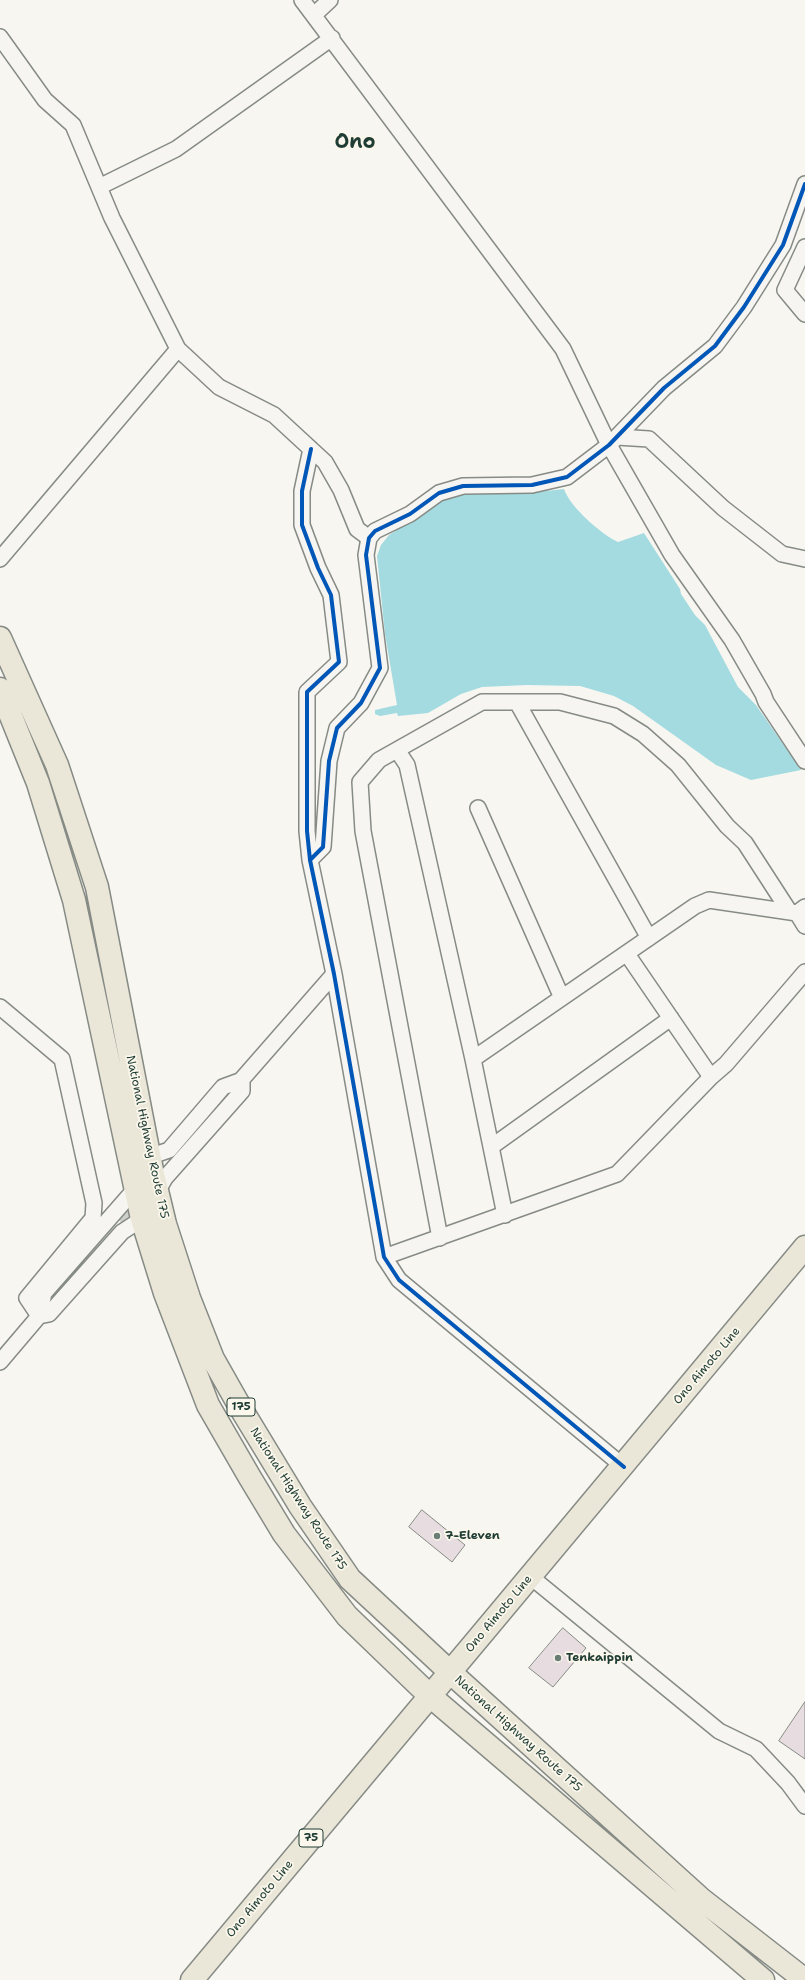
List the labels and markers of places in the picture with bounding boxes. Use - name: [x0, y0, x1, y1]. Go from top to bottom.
- place label: 7-Eleven: [445, 1529, 500, 1543]
- marker: 7-Eleven: [432, 1531, 442, 1541]
- place label: Tenkaippin: [566, 1651, 633, 1665]
- marker: Tenkaippin: [553, 1653, 563, 1663]

